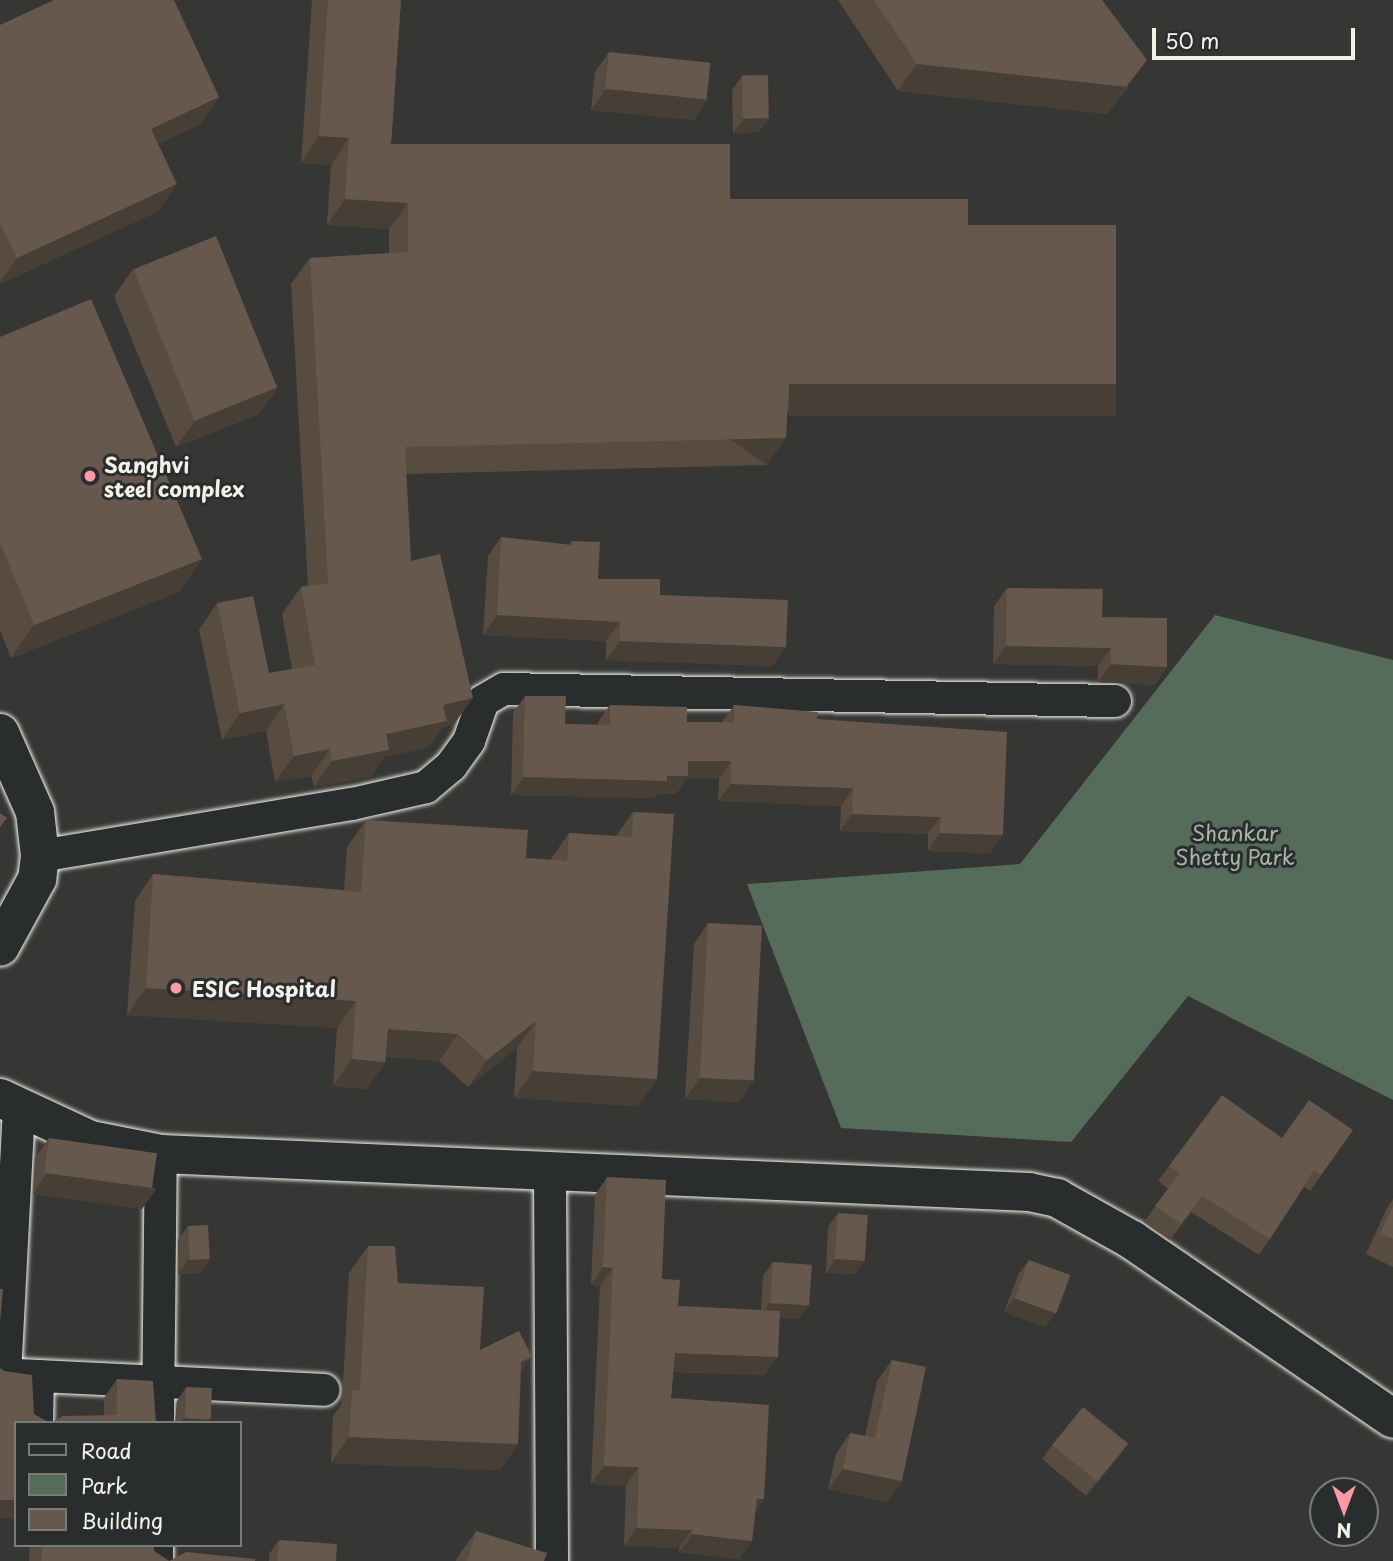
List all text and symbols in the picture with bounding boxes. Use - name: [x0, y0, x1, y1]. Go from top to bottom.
- scale bar: [1155, 14, 1358, 58]
- text: 50 m: [1165, 24, 1219, 56]
- place label: Sanghvi steel complex: [104, 451, 247, 501]
- marker: Sanghvi steel complex: [82, 468, 98, 484]
- park label: Shankar Shetty Park: [1175, 819, 1295, 869]
- place label: ESIC Hospital: [192, 975, 337, 1001]
- marker: ESIC Hospital: [166, 978, 186, 998]
- legend: [14, 1421, 242, 1547]
- text: Road: [81, 1434, 132, 1466]
- text: Park: [81, 1469, 128, 1501]
- north arrow: [1309, 1477, 1379, 1547]
- text: Building: [81, 1504, 163, 1536]
- text: N: [1336, 1517, 1352, 1545]

